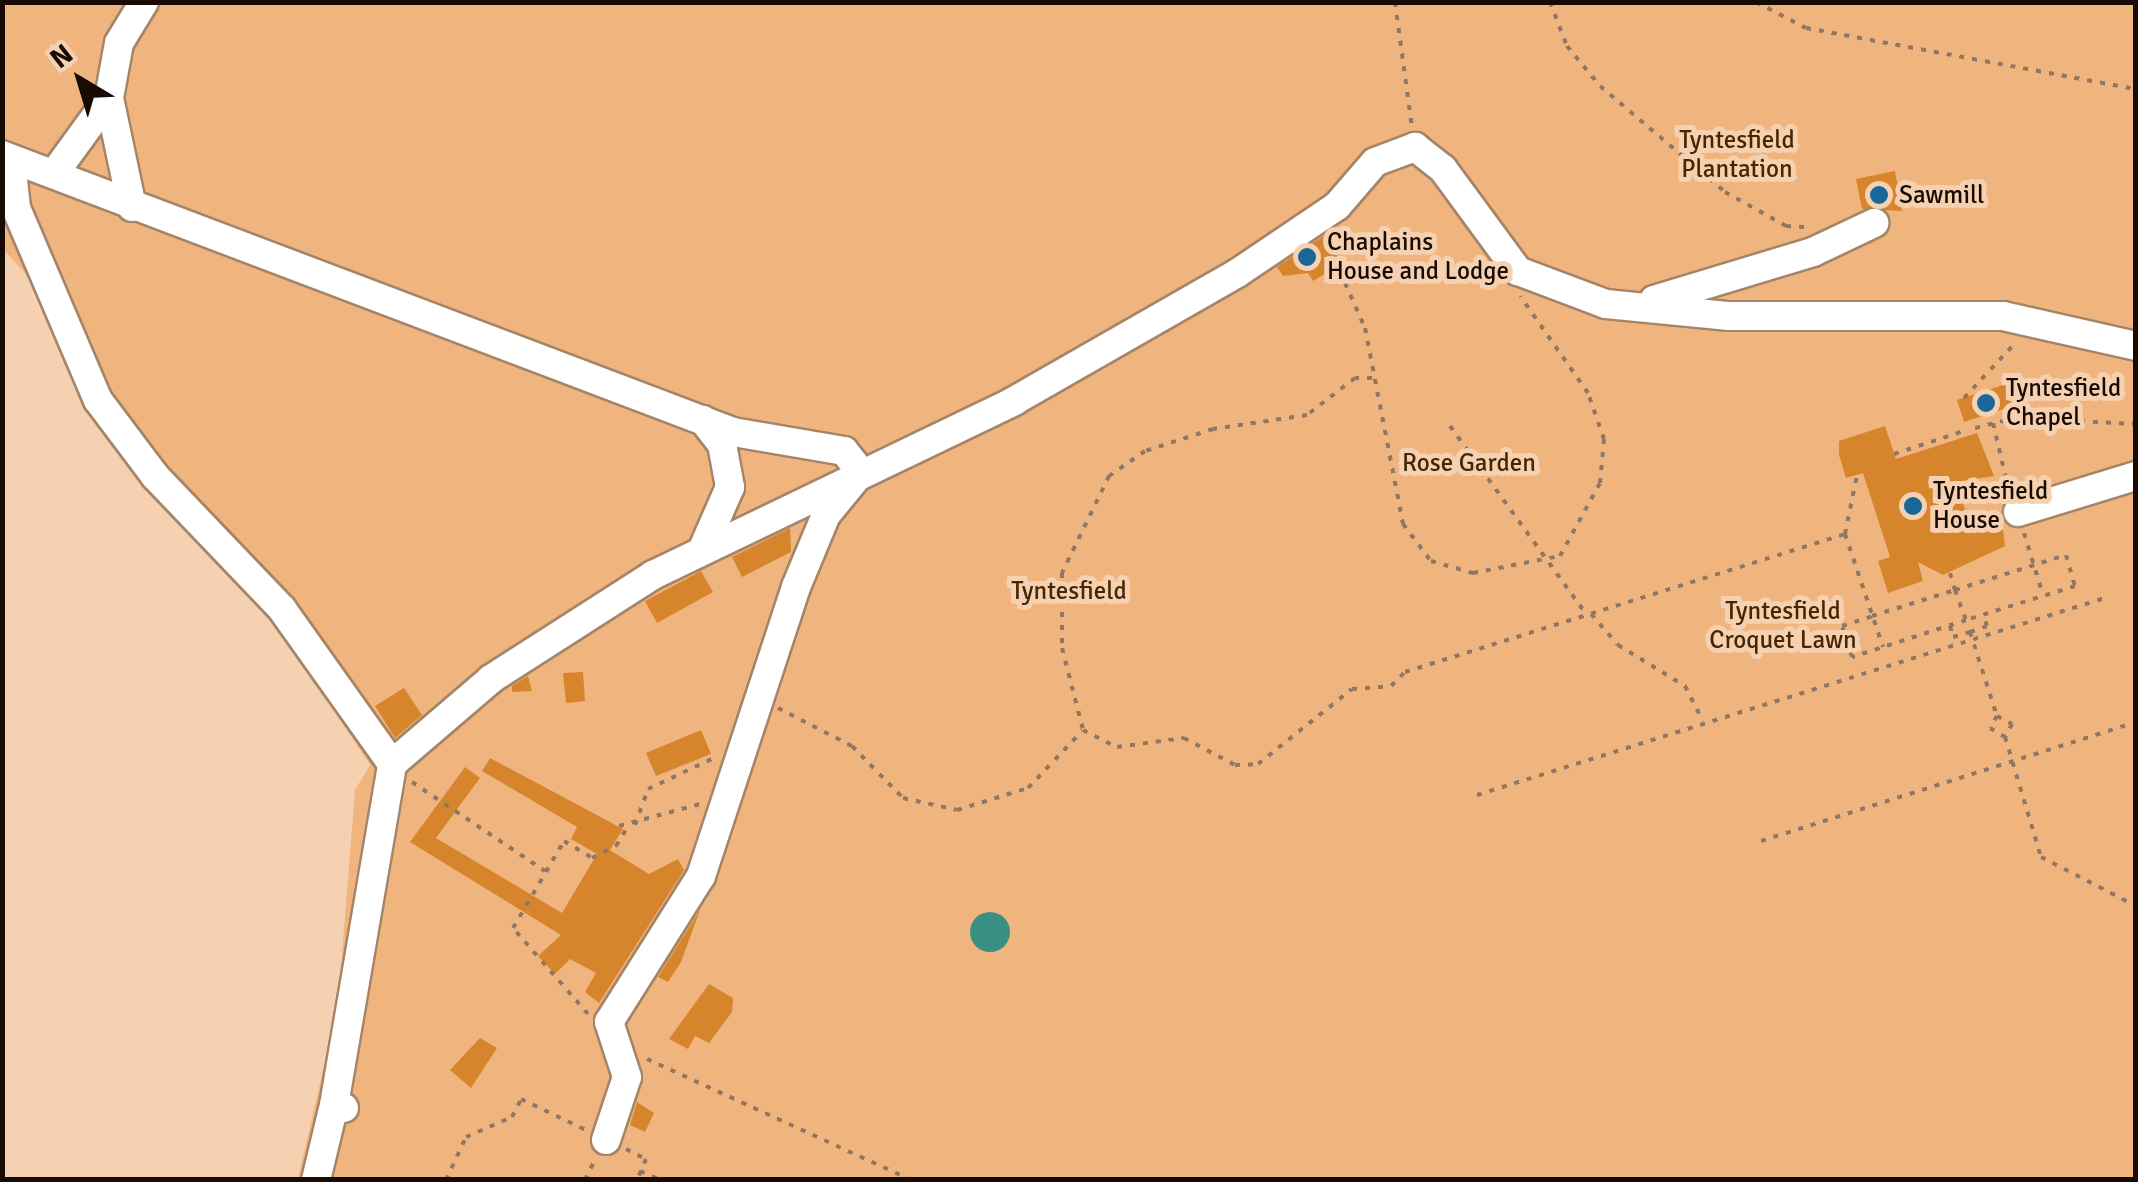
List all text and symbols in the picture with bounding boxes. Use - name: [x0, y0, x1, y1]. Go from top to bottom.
- north arrow: [30, 30, 130, 130]
- text: N: [43, 37, 80, 76]
- park label: Tyntesfield Plantation: [1679, 126, 1795, 185]
- place label: Sawmill: [1899, 180, 1984, 210]
- marker: Sawmill: [1868, 184, 1890, 206]
- place label: Chaplains House and Lodge: [1327, 228, 1509, 287]
- marker: Chaplains House and Lodge: [1296, 246, 1318, 268]
- place label: Tyntesfield Chapel: [2006, 374, 2121, 433]
- marker: Tyntesfield Chapel: [1975, 392, 1997, 414]
- park label: Rose Garden: [1402, 448, 1536, 478]
- place label: Tyntesfield House: [1933, 477, 2048, 536]
- marker: Tyntesfield House: [1902, 495, 1924, 517]
- park label: Tyntesfield: [1011, 576, 1127, 606]
- park label: Tyntesfield Croquet Lawn: [1709, 597, 1857, 656]

